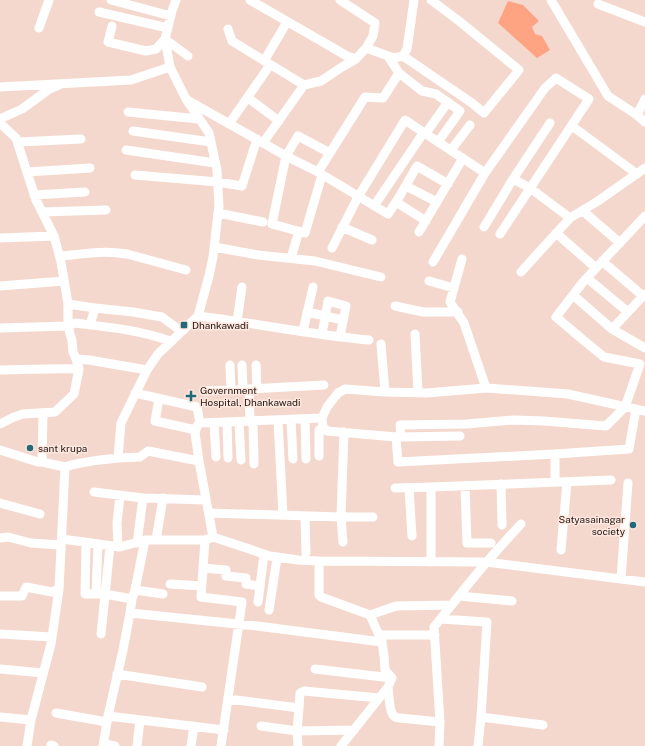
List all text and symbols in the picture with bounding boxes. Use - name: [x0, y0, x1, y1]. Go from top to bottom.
- place label: Dhankawadi: [192, 319, 249, 331]
- marker: Dhankawadi: [179, 320, 189, 330]
- place label: Government Hospital, Dhankawadi: [200, 384, 301, 408]
- marker: Government Hospital, Dhankawadi: [185, 390, 197, 402]
- place label: sant krupa: [38, 442, 87, 454]
- marker: sant krupa: [25, 443, 35, 453]
- place label: Satyasainagar society: [558, 513, 626, 537]
- marker: Satyasainagar society: [628, 520, 638, 530]

